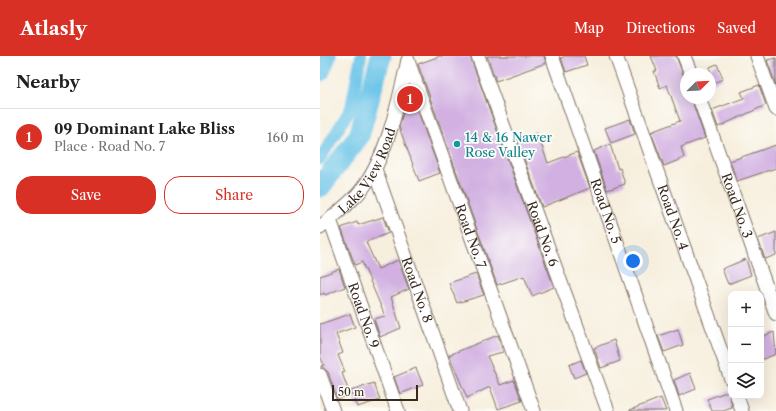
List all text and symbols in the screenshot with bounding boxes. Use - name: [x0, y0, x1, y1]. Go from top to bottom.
- text: Atlasly: [20, 17, 87, 40]
- text: Map: [574, 19, 604, 37]
- text: Directions: [626, 19, 695, 37]
- text: Saved: [717, 19, 756, 37]
- north arrow: [680, 68, 716, 104]
- text: Nearby: [16, 72, 80, 92]
- pin: 1: [397, 84, 423, 114]
- text: 09 Dominant Lake Bliss: [54, 119, 235, 138]
- street label: Lake View Road: [335, 126, 399, 217]
- text: 1: [26, 129, 32, 145]
- text: 160 m: [267, 129, 304, 145]
- place label: 14 & 16 Nawer Rose Valley: [465, 129, 553, 160]
- text: Place · Road No. 7: [54, 138, 165, 154]
- marker: 14 & 16 Nawer Rose Valley: [452, 139, 462, 149]
- street label: Road No. 3: [718, 171, 756, 240]
- button: Save: [16, 176, 156, 214]
- button: Share: [164, 176, 304, 214]
- street label: Road No. 5: [587, 176, 625, 246]
- street label: Road No. 4: [654, 182, 692, 252]
- street label: Road No. 6: [524, 199, 562, 269]
- street label: Road No. 7: [452, 202, 490, 271]
- your location: [623, 251, 643, 271]
- street label: Road No. 8: [398, 255, 436, 325]
- street label: Road No. 9: [345, 280, 383, 350]
- map controls: [728, 291, 764, 399]
- button: +: [728, 291, 764, 327]
- button: −: [728, 327, 764, 363]
- button: layers: [728, 363, 764, 399]
- scale bar: [332, 383, 418, 402]
- text: 50 m: [338, 385, 364, 399]

